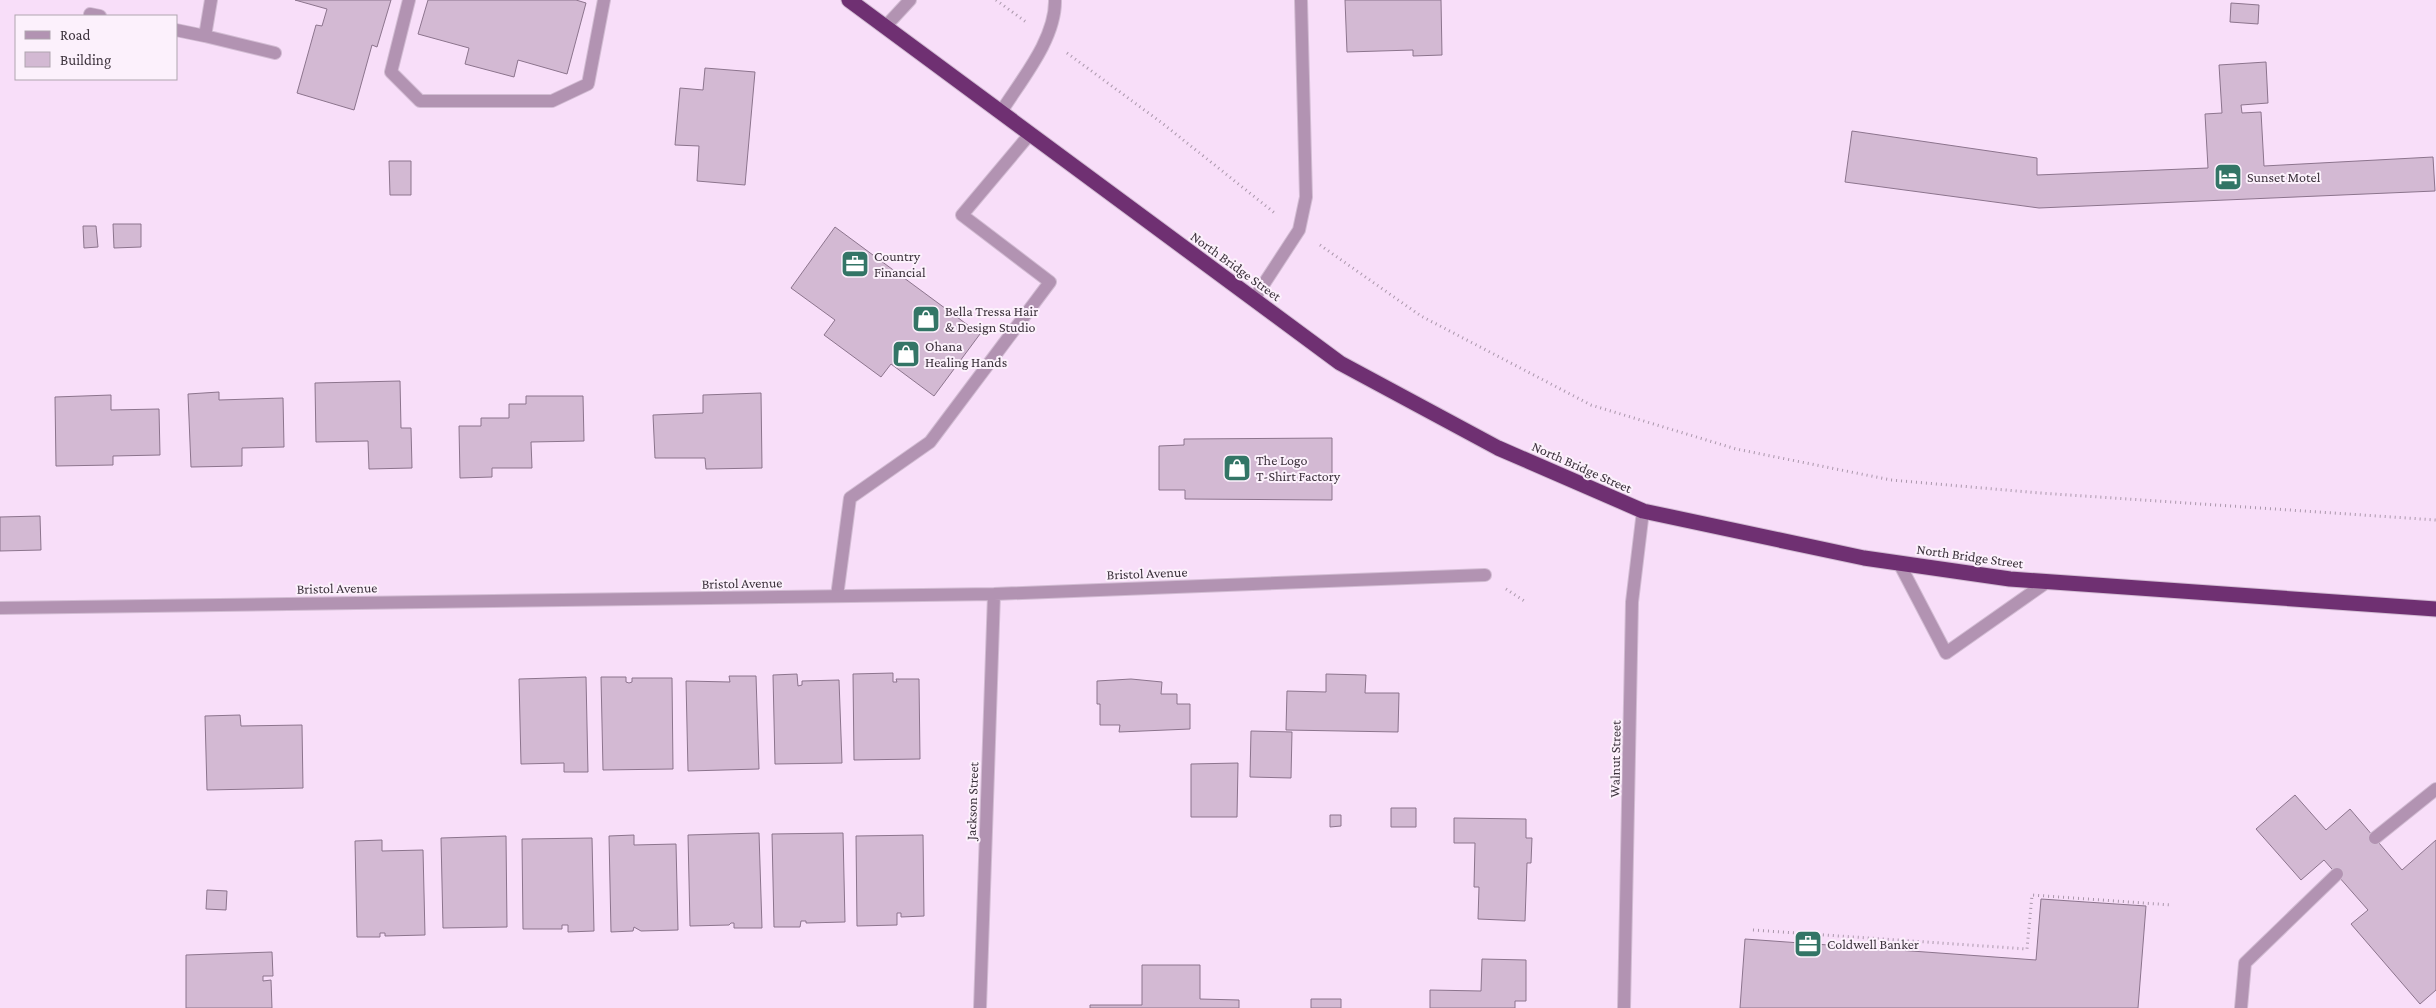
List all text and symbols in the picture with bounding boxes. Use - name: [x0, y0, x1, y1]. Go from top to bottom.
- legend: [15, 15, 178, 80]
- text: Road: [60, 27, 91, 43]
- text: Building: [60, 52, 111, 69]
- hotel icon: Sunset Motel: [2213, 162, 2243, 192]
- place label: Sunset Motel: [2247, 169, 2321, 185]
- street label: North Bridge Street: [1188, 228, 1285, 304]
- place label: Country Financial: [874, 248, 926, 280]
- office icon: Country Financial: [840, 249, 870, 279]
- place label: Bella Tressa Hair & Design Studio: [945, 303, 1038, 335]
- shop icon: Bella Tressa Hair & Design Studio: [911, 304, 941, 334]
- place label: Ohana Healing Hands: [925, 338, 1007, 370]
- shop icon: Ohana Healing Hands: [891, 339, 921, 369]
- street label: North Bridge Street: [1530, 438, 1635, 496]
- place label: The Logo T-Shirt Factory: [1256, 452, 1341, 484]
- shop icon: The Logo T-Shirt Factory: [1222, 453, 1252, 483]
- street label: North Bridge Street: [1916, 541, 2025, 571]
- street label: Bristol Avenue: [1106, 564, 1188, 582]
- street label: Bristol Avenue: [701, 574, 783, 592]
- street label: Bristol Avenue: [296, 579, 378, 597]
- street label: Walnut Street: [1606, 720, 1624, 798]
- street label: Jackson Street: [963, 761, 981, 842]
- office icon: Coldwell Banker: [1793, 929, 1823, 959]
- place label: Coldwell Banker: [1827, 936, 1919, 952]

